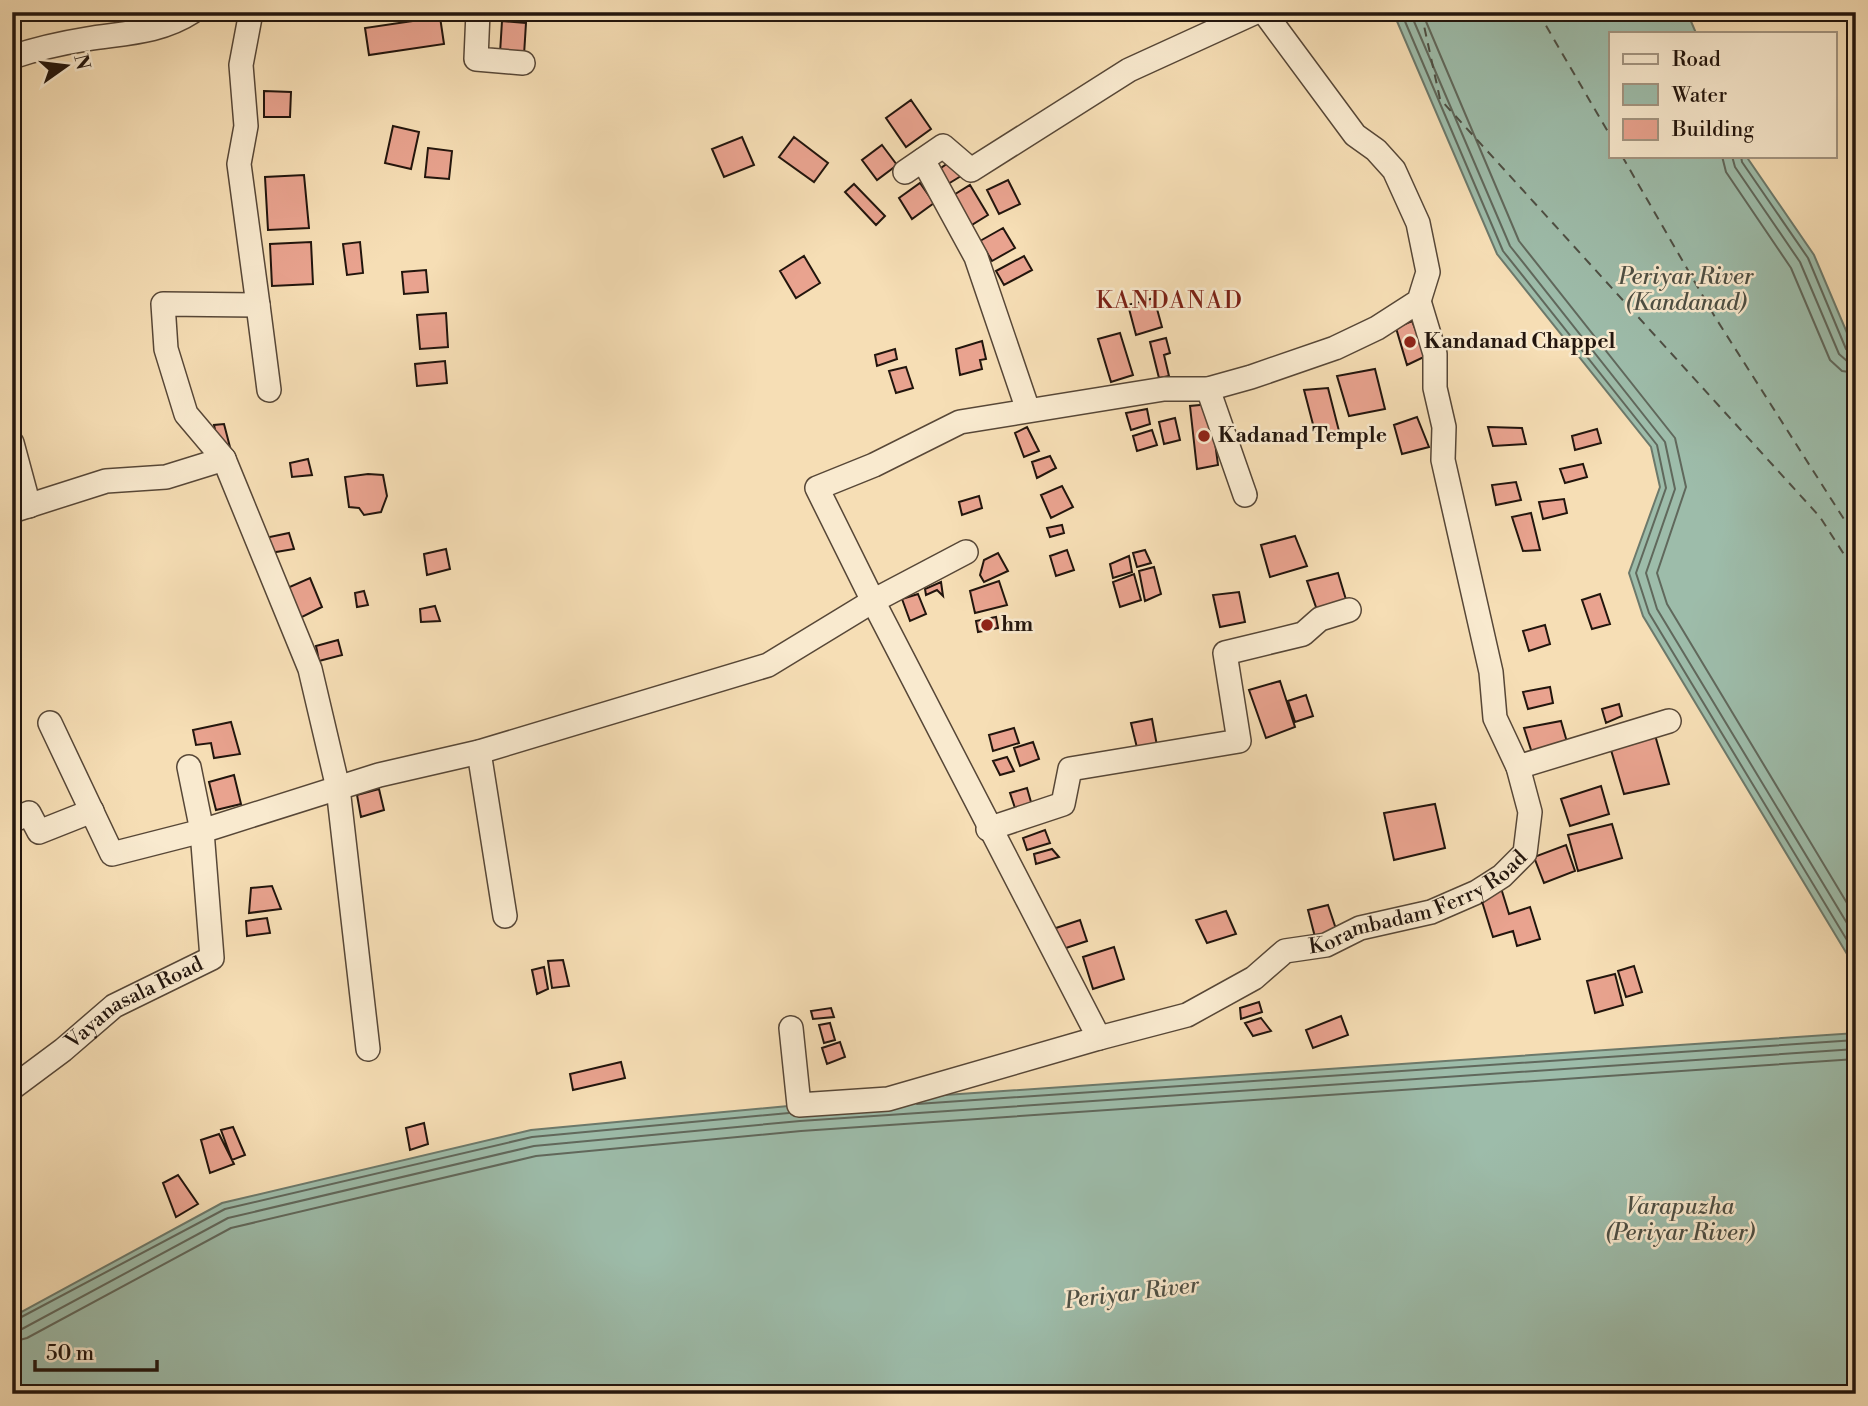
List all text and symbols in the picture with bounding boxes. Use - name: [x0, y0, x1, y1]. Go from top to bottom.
- north arrow: [32, 32, 102, 102]
- legend: [1609, 32, 1836, 158]
- text: Road: [1672, 47, 1721, 73]
- text: N: [68, 52, 95, 72]
- text: Water: [1671, 83, 1727, 109]
- text: Building: [1671, 117, 1754, 143]
- water label: Periyar River (Kandanad): [1618, 263, 1755, 317]
- district label: KANDANAD: [1096, 287, 1244, 315]
- place label: Kandanad Chappel: [1424, 329, 1615, 355]
- marker: Kandanad Chappel: [1402, 334, 1418, 350]
- place label: Kadanad Temple: [1218, 423, 1387, 449]
- marker: Kadanad Temple: [1196, 428, 1212, 444]
- place label: hm: [1001, 612, 1033, 638]
- marker: hm: [979, 617, 995, 633]
- street label: Korambadam Ferry Road: [1307, 845, 1533, 960]
- street label: Vayanasala Road: [60, 951, 208, 1055]
- water label: Varapuzha (Periyar River): [1605, 1193, 1755, 1247]
- water label: Periyar River: [1062, 1271, 1202, 1315]
- scale bar: [35, 1329, 158, 1373]
- text: 50 m: [46, 1341, 94, 1367]

